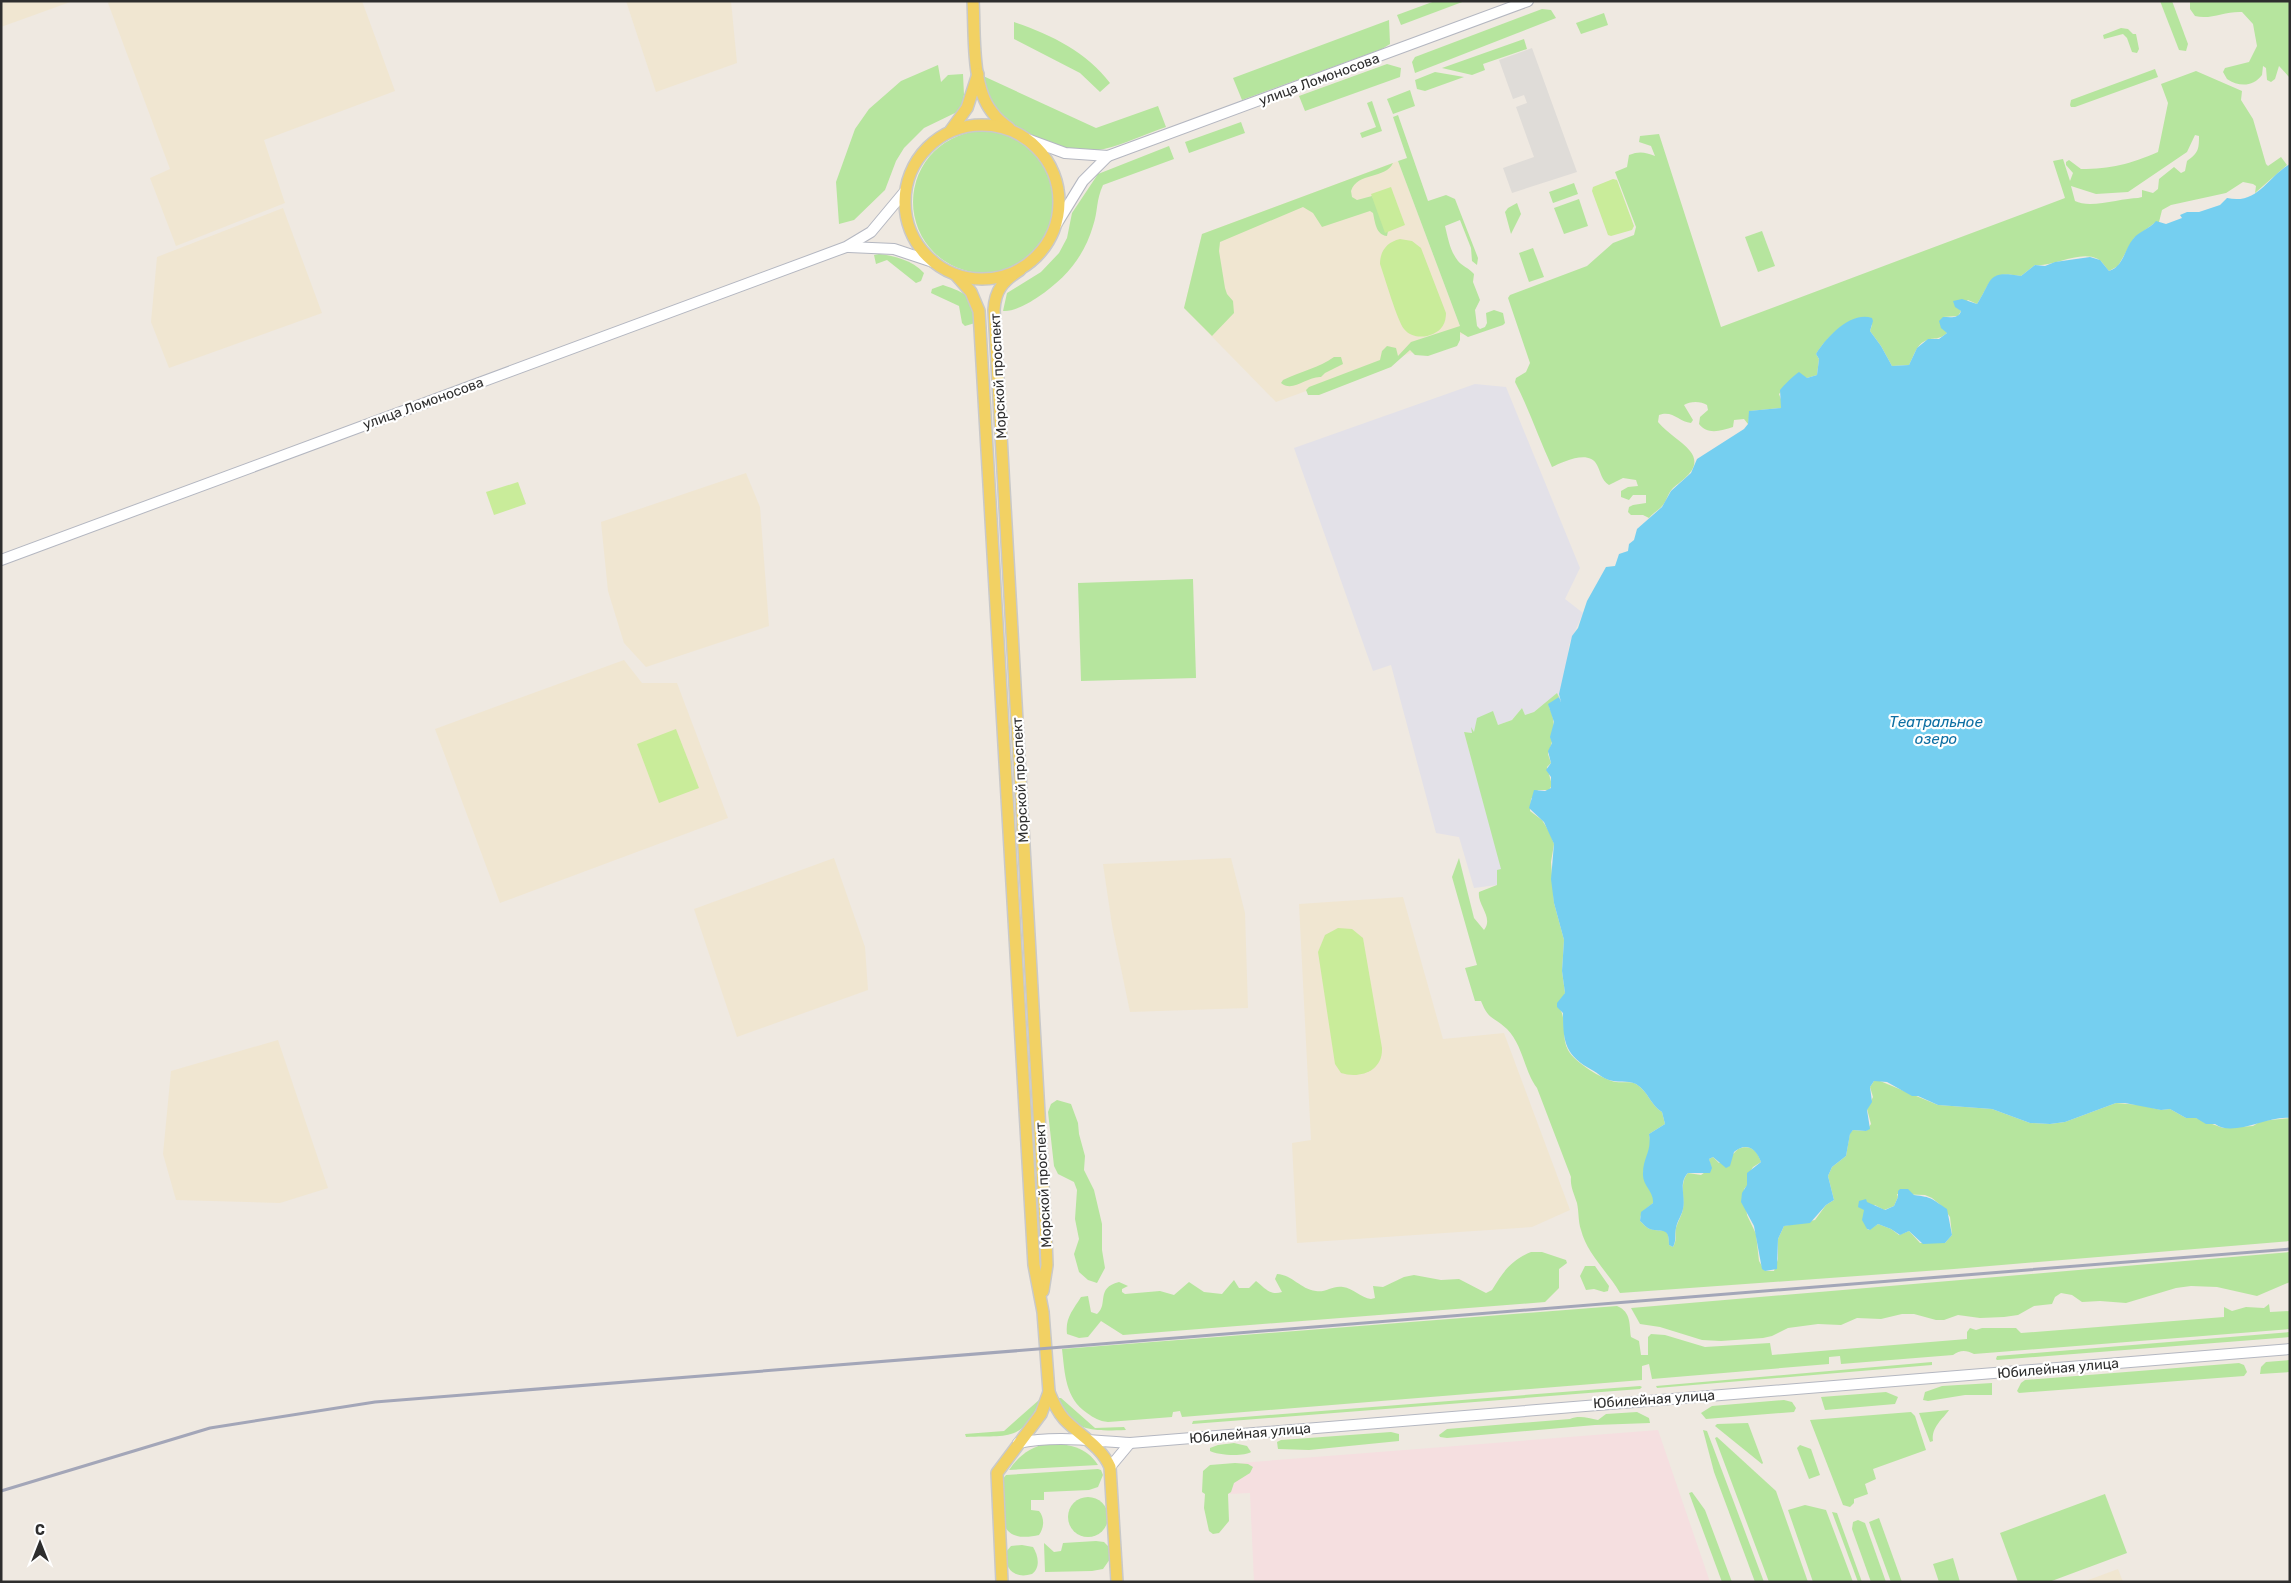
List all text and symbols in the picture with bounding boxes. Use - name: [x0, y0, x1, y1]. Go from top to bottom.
- street label: улица Ломоносова: [1257, 50, 1382, 109]
- street label: Морской проспект: [987, 313, 1010, 439]
- street label: улица Ломоносова: [361, 374, 486, 433]
- water label: Театральное озеро: [1889, 713, 1983, 748]
- street label: Морской проспект: [1009, 717, 1032, 843]
- street label: Морской проспект: [1032, 1122, 1055, 1248]
- street label: Юбилейная улица: [1997, 1355, 2120, 1382]
- street label: Юбилейная улица: [1593, 1387, 1716, 1412]
- street label: Юбилейная улица: [1189, 1420, 1312, 1447]
- north arrow: [15, 1518, 65, 1568]
- text: С: [35, 1522, 45, 1539]

